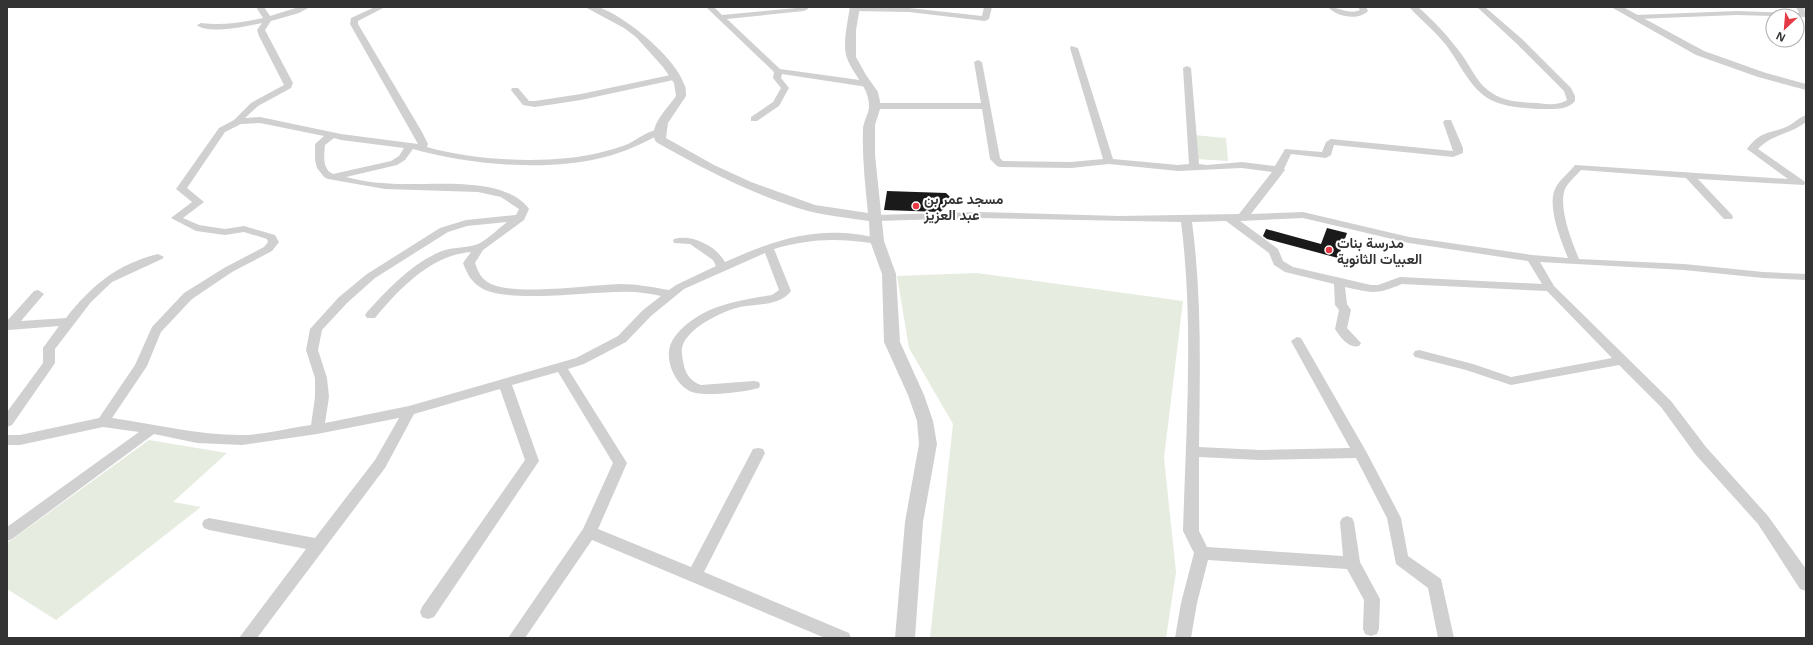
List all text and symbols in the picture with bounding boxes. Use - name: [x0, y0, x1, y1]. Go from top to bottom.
- north arrow: [1765, 8, 1805, 48]
- text: N: [1773, 29, 1788, 46]
- place label: مسجد عمر بن عبد العزيز: [923, 189, 1004, 224]
- marker: مسجد عمر بن عبد العزيز: [911, 201, 921, 211]
- place label: مدرسة بنات العبيات الثانوية: [1337, 233, 1422, 268]
- marker: مدرسة بنات العبيات الثانوية: [1324, 245, 1334, 255]

